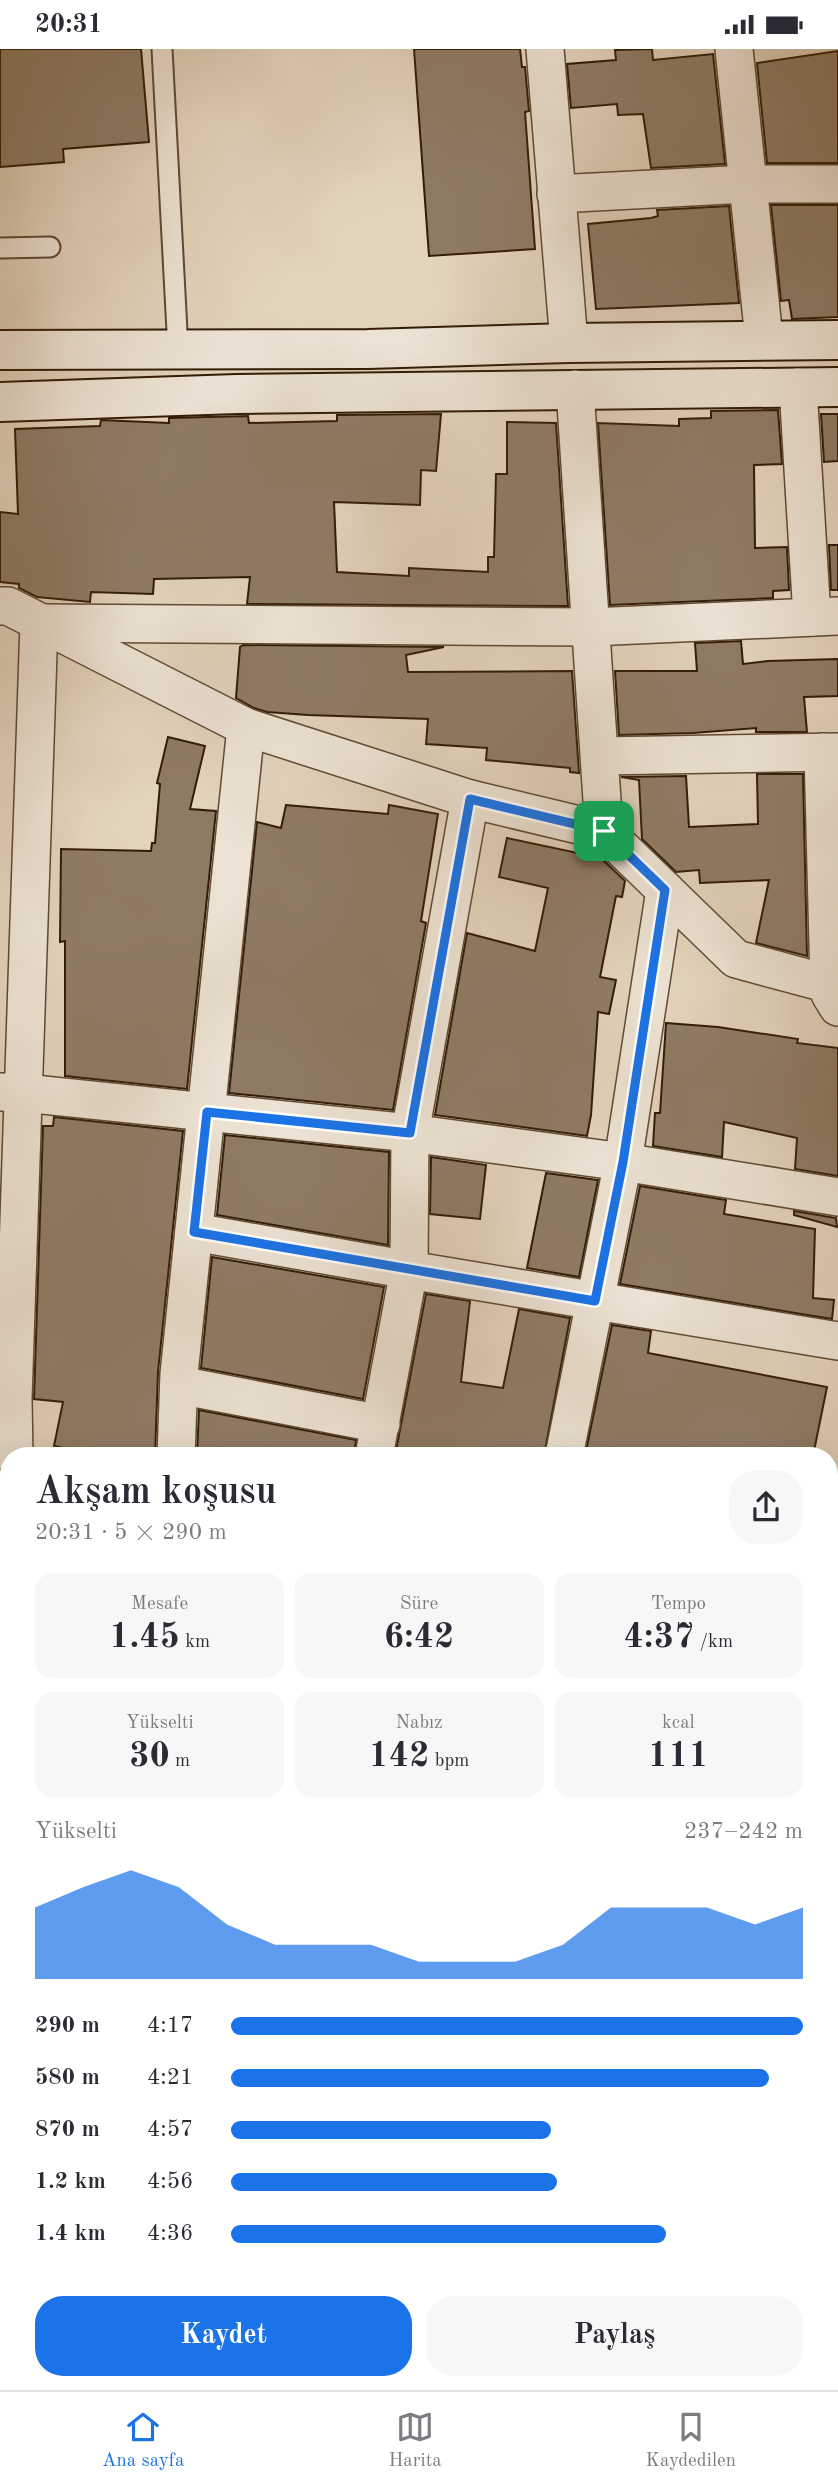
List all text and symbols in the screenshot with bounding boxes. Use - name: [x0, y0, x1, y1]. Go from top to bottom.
- text: 20:31: [35, 12, 103, 38]
- pin: [574, 801, 634, 861]
- icon: arrive: [585, 812, 623, 850]
- button: share: [729, 1470, 803, 1544]
- text: Akşam koşusu: [35, 1474, 277, 1512]
- text: 20:31 · 5 × 290 m: [35, 1521, 227, 1544]
- text: Mesafe: [131, 1595, 188, 1614]
- text: Süre: [400, 1595, 438, 1614]
- text: Tempo: [651, 1595, 706, 1614]
- text: 1.45: [109, 1620, 180, 1655]
- text: 6:42: [384, 1620, 454, 1655]
- text: 4:37: [624, 1620, 694, 1655]
- text: km: [180, 1633, 210, 1652]
- text: /km: [694, 1633, 733, 1652]
- text: Yükselti: [126, 1714, 194, 1733]
- text: Nabız: [395, 1714, 443, 1733]
- text: kcal: [662, 1714, 695, 1733]
- text: 30: [129, 1739, 170, 1774]
- text: 142: [369, 1739, 429, 1774]
- text: 111: [648, 1739, 709, 1774]
- text: m: [170, 1752, 190, 1771]
- text: bpm: [429, 1752, 469, 1771]
- text: Yükselti: [35, 1820, 117, 1843]
- text: 237–242 m: [684, 1820, 803, 1843]
- text: 290 m: [35, 2014, 100, 2037]
- text: 4:17: [147, 2014, 193, 2037]
- text: 580 m: [35, 2066, 100, 2089]
- text: 4:21: [147, 2066, 193, 2089]
- text: 870 m: [35, 2118, 100, 2141]
- text: 4:57: [147, 2118, 193, 2141]
- text: 1.2 km: [35, 2170, 106, 2193]
- text: 4:56: [147, 2170, 193, 2193]
- text: 1.4 km: [35, 2222, 106, 2245]
- text: 4:36: [147, 2222, 193, 2245]
- button: Kaydet: [35, 2296, 412, 2376]
- button: Paylaş: [426, 2296, 803, 2376]
- tab: Ana sayfa: [102, 2408, 184, 2473]
- tab: Harita: [388, 2408, 442, 2473]
- tab: Kaydedilen: [646, 2408, 736, 2473]

